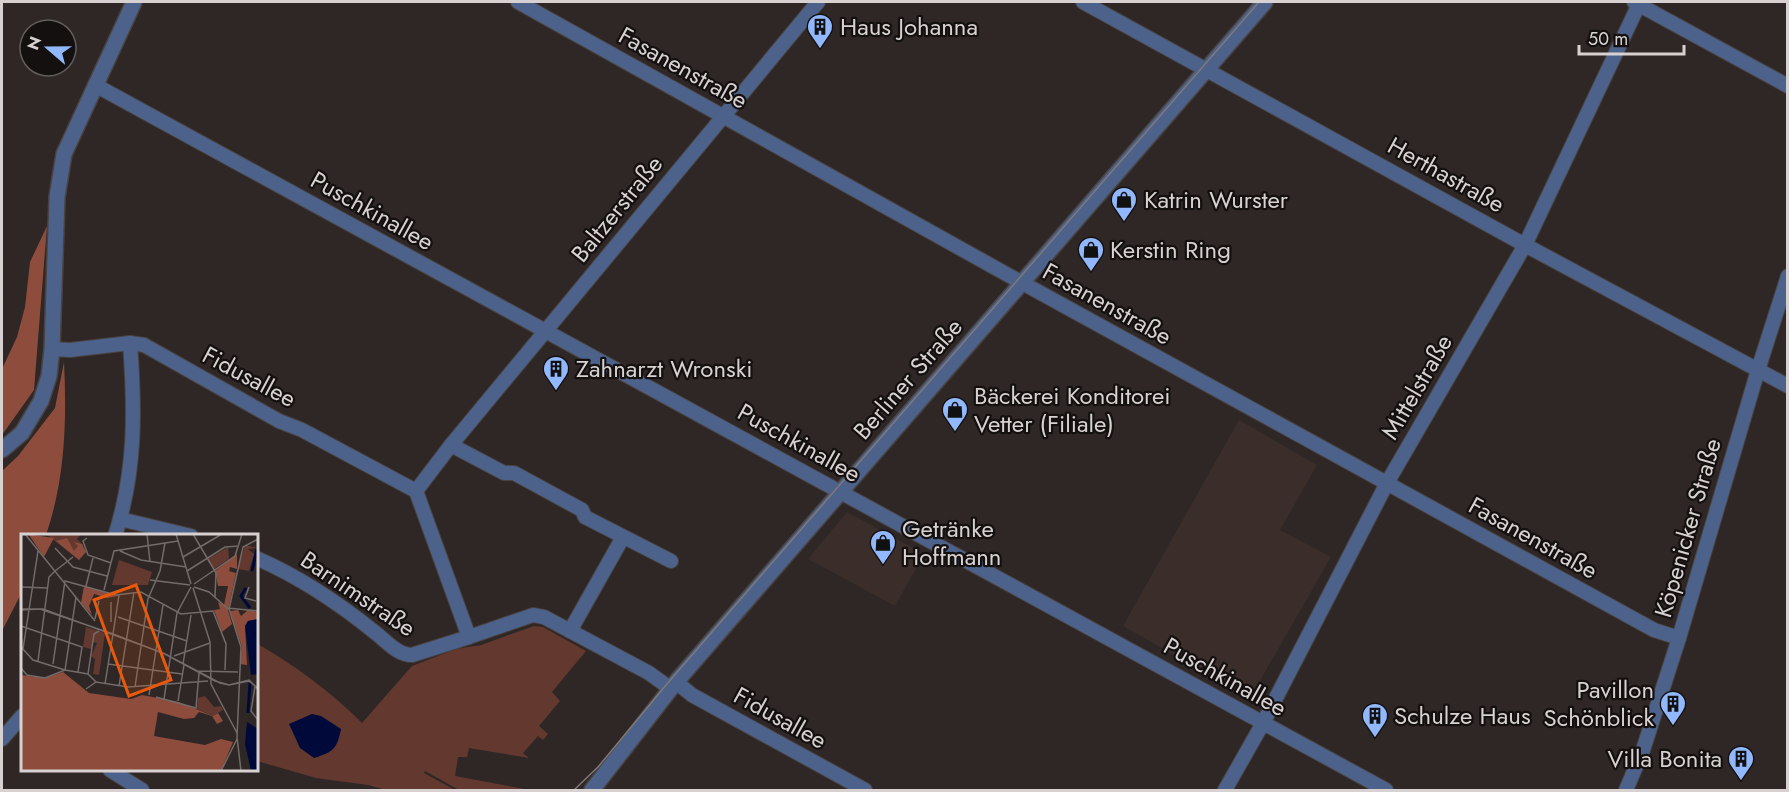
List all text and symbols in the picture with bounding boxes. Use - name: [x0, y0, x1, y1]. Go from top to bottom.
- place label: Haus Johanna: [840, 9, 978, 44]
- building icon: Haus Johanna: [805, 12, 835, 50]
- north arrow: [18, 18, 78, 78]
- street label: Fasanenstraße: [612, 18, 754, 117]
- scale bar: [1579, 18, 1684, 56]
- text: 50 m: [1588, 26, 1628, 52]
- text: N: [21, 33, 47, 53]
- street label: Herthastraße: [1381, 128, 1511, 221]
- street label: Baltzerstraße: [563, 148, 671, 270]
- street label: Puschkinallee: [304, 162, 440, 259]
- place label: Katrin Wurster: [1144, 182, 1289, 217]
- shop icon: Katrin Wurster: [1109, 185, 1139, 223]
- place label: Kerstin Ring: [1110, 232, 1231, 267]
- shop icon: Kerstin Ring: [1076, 235, 1106, 273]
- street label: Fasanenstraße: [1036, 254, 1178, 353]
- street label: Berliner Straße: [845, 310, 970, 447]
- street label: Mittelstraße: [1372, 328, 1461, 446]
- street label: Fidusallee: [196, 337, 302, 416]
- place label: Zahnarzt Wronski: [576, 351, 752, 386]
- building icon: Zahnarzt Wronski: [541, 354, 571, 392]
- place label: Bäckerei Konditorei Vetter (Filiale): [974, 378, 1171, 441]
- street label: Puschkinallee: [731, 394, 867, 491]
- shop icon: Bäckerei Konditorei Vetter (Filiale): [940, 395, 970, 433]
- street label: Köpenicker Straße: [1645, 434, 1730, 622]
- street label: Fasanenstraße: [1462, 488, 1604, 587]
- place label: Getränke Hoffmann: [902, 511, 1001, 574]
- shop icon: Getränke Hoffmann: [868, 528, 898, 566]
- inset map: [21, 534, 258, 771]
- street label: Barnimstraße: [294, 542, 423, 645]
- street label: Puschkinallee: [1157, 628, 1293, 725]
- place label: Pavillon Schönblick: [1544, 672, 1654, 735]
- street label: Fidusallee: [727, 678, 833, 757]
- building icon: Pavillon Schönblick: [1658, 689, 1688, 727]
- place label: Schulze Haus: [1394, 698, 1531, 733]
- building icon: Schulze Haus: [1360, 701, 1390, 739]
- place label: Villa Bonita: [1607, 741, 1722, 776]
- building icon: Villa Bonita: [1726, 744, 1756, 782]

